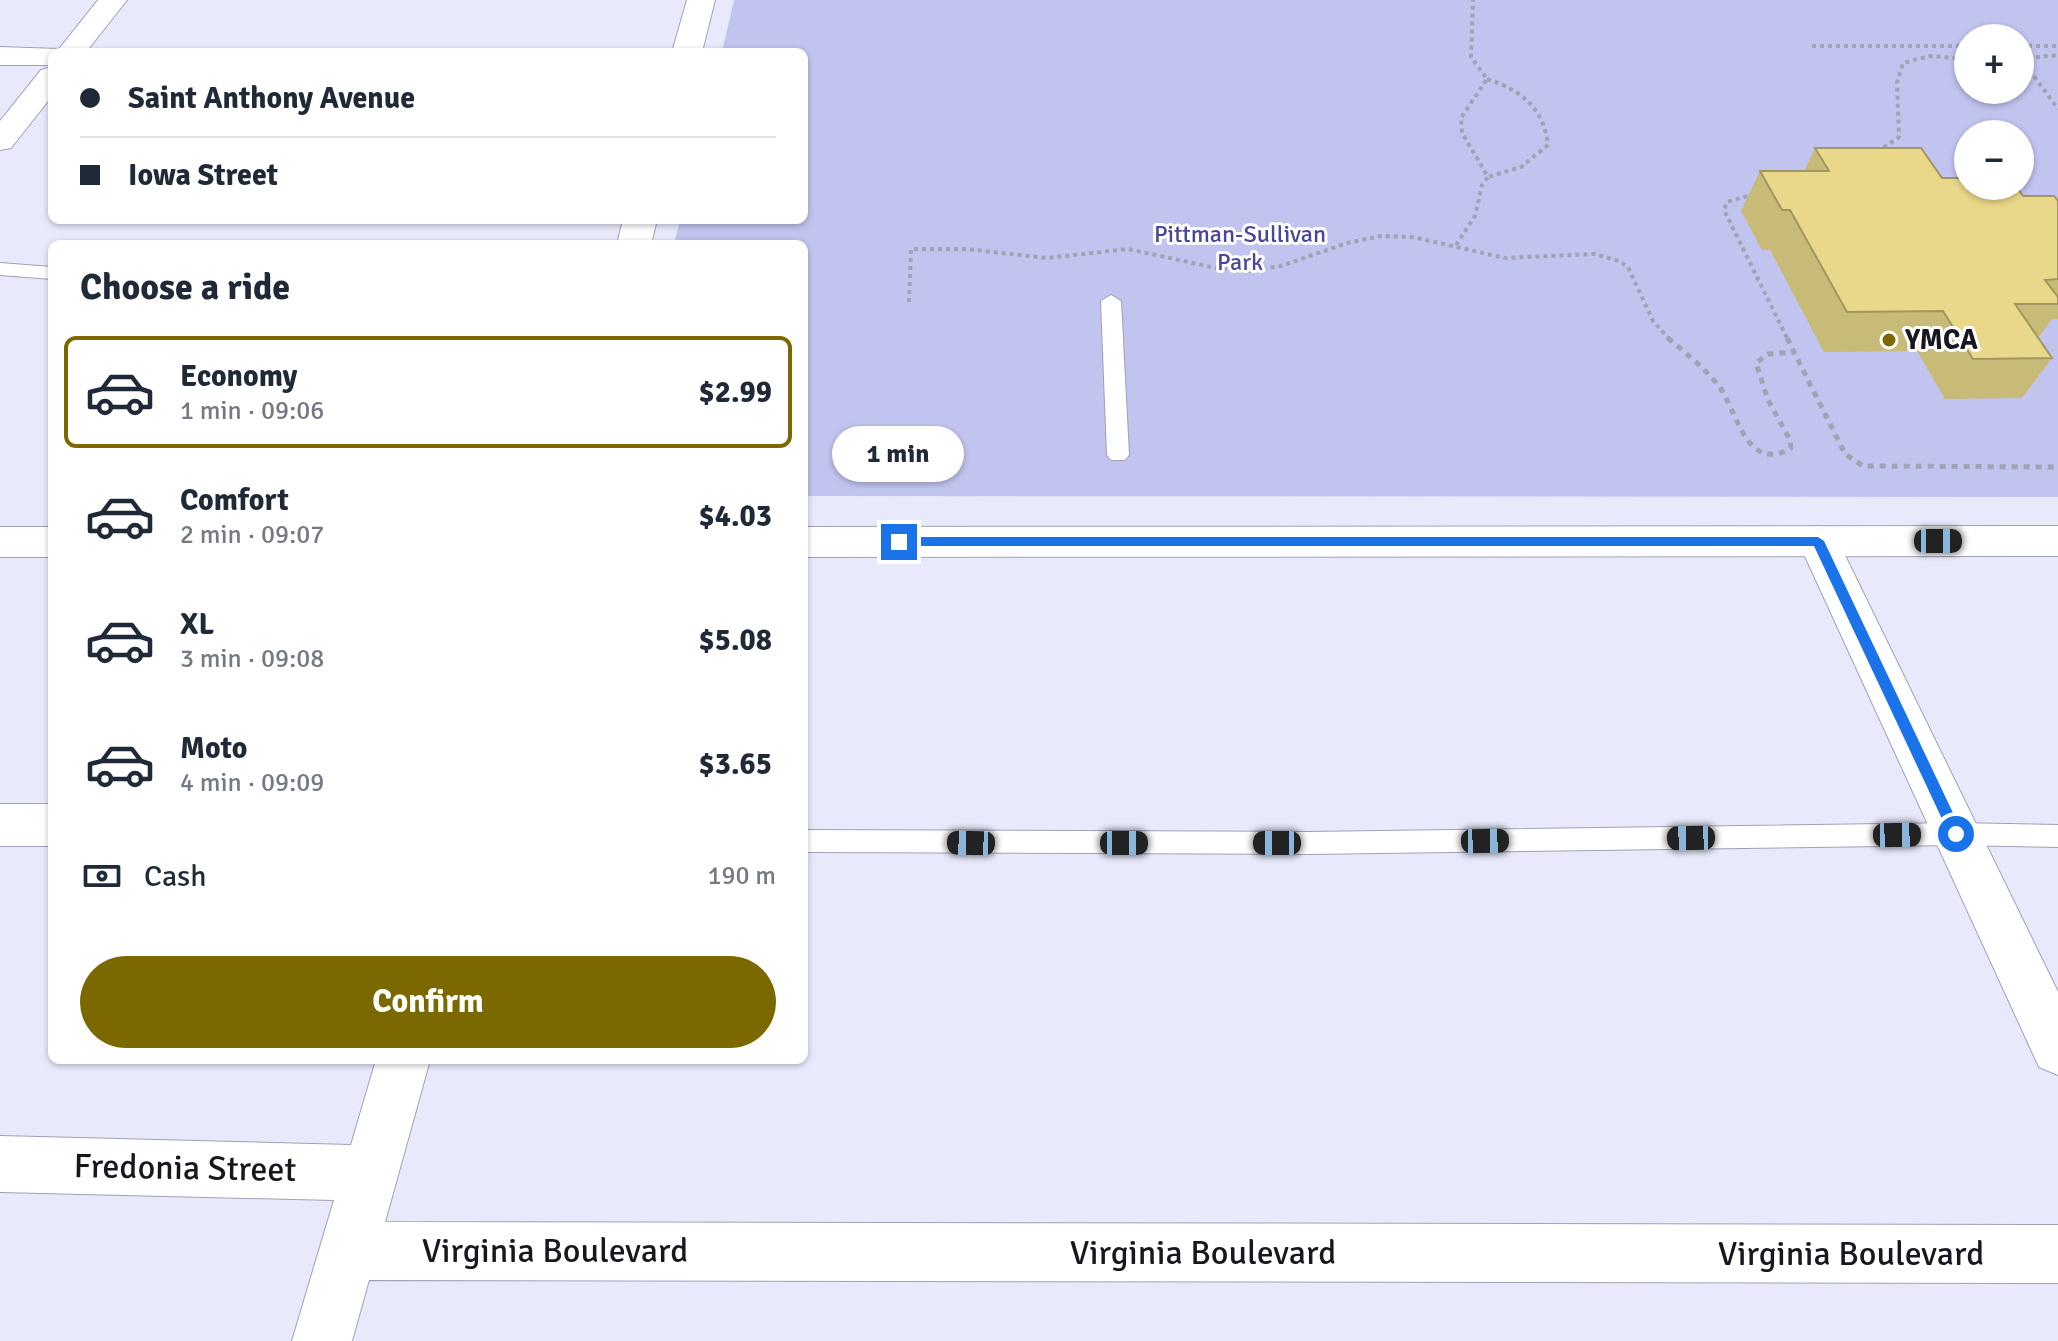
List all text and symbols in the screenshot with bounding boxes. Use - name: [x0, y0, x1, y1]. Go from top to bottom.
- map controls: [1954, 24, 2034, 200]
- button: +: [1954, 24, 2034, 104]
- text: Saint Anthony Avenue: [128, 80, 415, 117]
- button: −: [1954, 120, 2034, 200]
- text: Iowa Street: [128, 157, 278, 194]
- park label: Pittman-Sullivan Park: [1154, 219, 1326, 277]
- text: Choose a ride: [80, 265, 290, 310]
- place label: YMCA: [1904, 323, 1978, 357]
- marker: YMCA: [1880, 331, 1898, 349]
- icon: car: [84, 356, 156, 428]
- text: Economy: [180, 358, 297, 395]
- text: $2.99: [699, 374, 772, 411]
- text: 1 min · 09:06: [180, 395, 324, 427]
- callout: 1 min: [833, 426, 965, 482]
- text: 1 min: [867, 438, 929, 470]
- icon: car: [84, 480, 156, 552]
- text: Comfort: [180, 482, 289, 519]
- text: $4.03: [699, 498, 772, 535]
- text: 2 min · 09:07: [180, 519, 324, 551]
- route end: [881, 524, 917, 560]
- car: [1914, 529, 1962, 553]
- icon: car: [84, 604, 156, 676]
- text: XL: [180, 606, 214, 643]
- text: $5.08: [699, 622, 772, 659]
- text: 3 min · 09:08: [180, 643, 324, 675]
- icon: car: [84, 728, 156, 800]
- text: Moto: [180, 730, 247, 767]
- text: $3.65: [699, 746, 772, 783]
- text: 4 min · 09:09: [180, 767, 324, 799]
- route start: [1938, 816, 1974, 852]
- car: [1873, 823, 1921, 847]
- car: [1667, 826, 1715, 850]
- car: [1461, 829, 1509, 853]
- car: [947, 831, 995, 855]
- car: [1100, 831, 1148, 855]
- car: [1253, 831, 1301, 855]
- icon: cash: [80, 854, 124, 898]
- text: Cash: [144, 858, 207, 895]
- text: 190 m: [707, 860, 776, 892]
- button: Confirm: [80, 956, 776, 1048]
- street label: Fredonia Street: [73, 1145, 297, 1191]
- street label: Virginia Boulevard: [422, 1230, 688, 1272]
- street label: Virginia Boulevard: [1070, 1232, 1336, 1274]
- street label: Virginia Boulevard: [1718, 1233, 1984, 1275]

